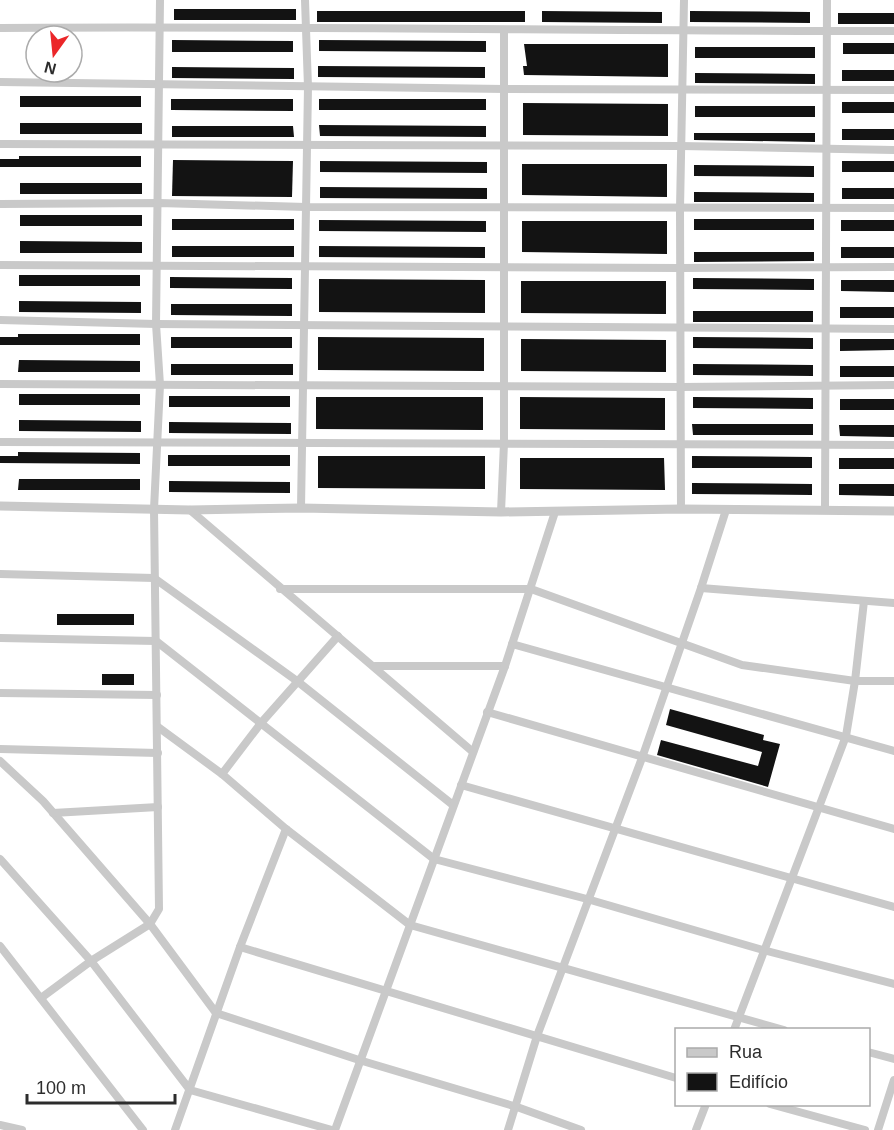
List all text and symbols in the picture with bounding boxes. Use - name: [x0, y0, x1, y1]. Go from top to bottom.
- north arrow: [24, 24, 84, 84]
- text: N: [42, 58, 58, 78]
- legend: [675, 1028, 870, 1106]
- text: Rua: [729, 1042, 763, 1062]
- scale bar: [27, 1067, 176, 1105]
- text: Edifício: [729, 1072, 788, 1092]
- text: 100 m: [36, 1078, 86, 1098]

